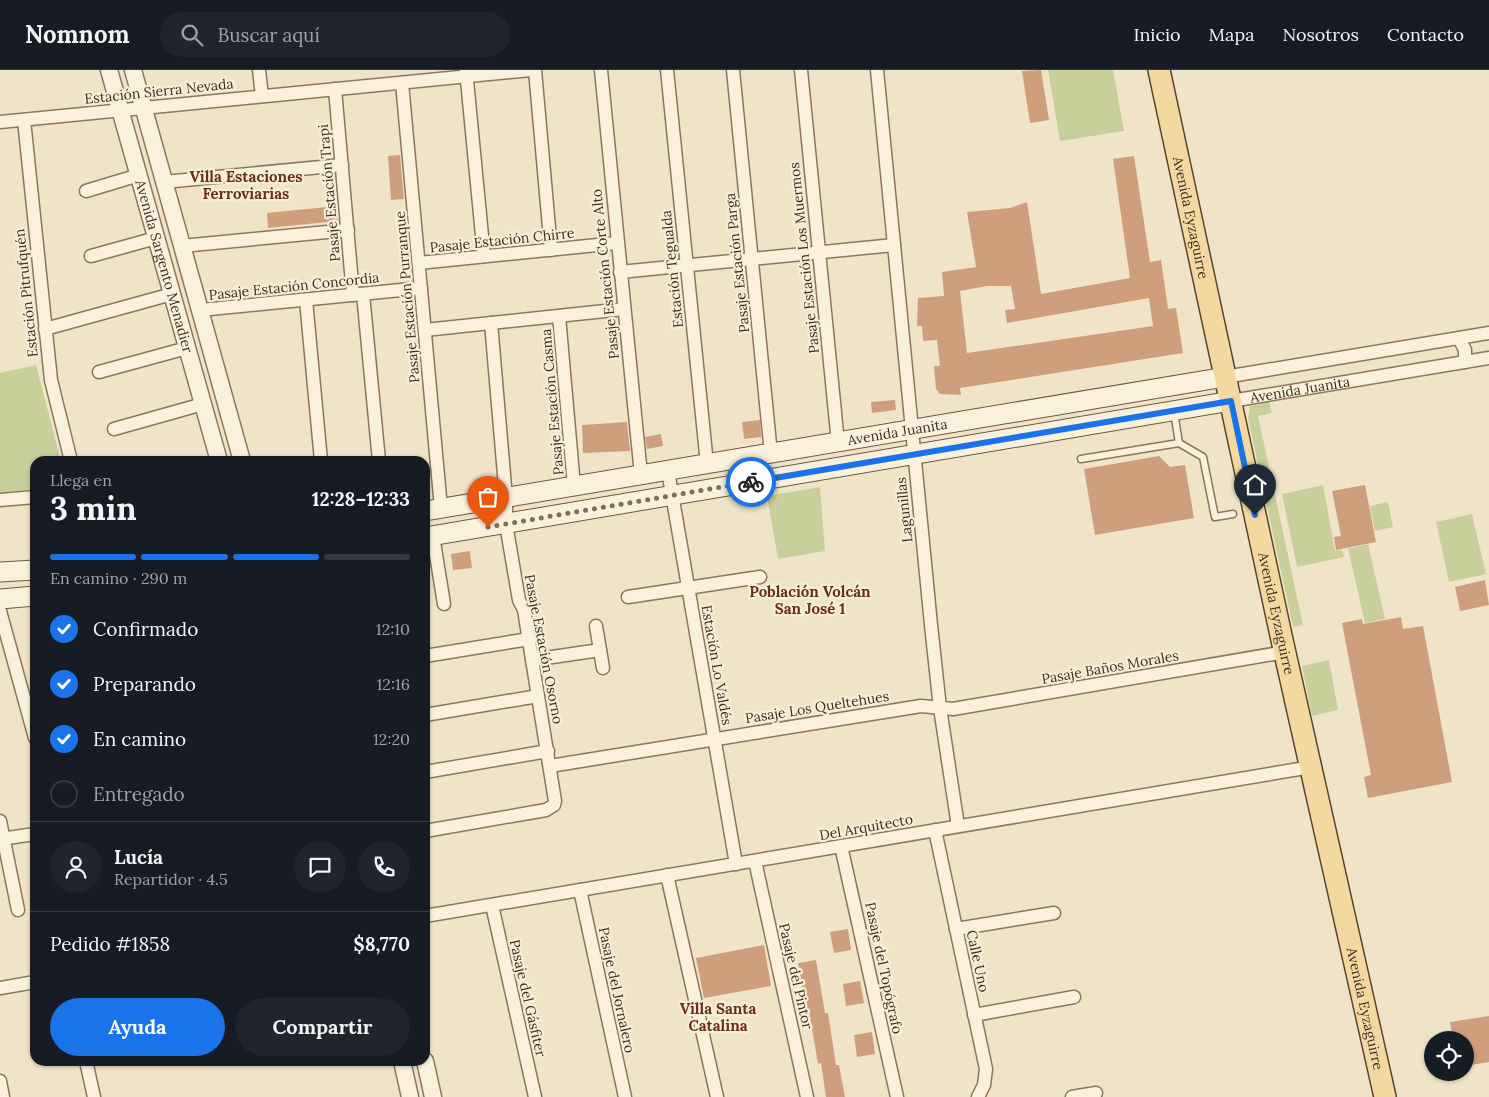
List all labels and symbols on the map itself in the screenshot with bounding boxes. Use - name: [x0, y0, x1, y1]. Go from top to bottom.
- street label: Estación Sierra Nevada: [84, 74, 234, 108]
- street label: Pasaje Estación Trapi: [314, 123, 344, 263]
- street label: Avenida Eyzaguirre: [1169, 154, 1213, 281]
- street label: Pasaje Estación Los Muermos: [785, 161, 823, 355]
- district label: Villa Estaciones Ferroviarias: [190, 167, 303, 203]
- street label: Avenida Sargento Menadier: [131, 177, 197, 355]
- street label: Pasaje Estación Corte Alto: [587, 188, 623, 360]
- street label: Pasaje Estación Parga: [721, 192, 753, 334]
- street label: Estación Tegualda: [657, 209, 687, 329]
- street label: Pasaje Estación Purranque: [390, 210, 423, 384]
- street label: Pasaje Estación Chirre: [429, 223, 576, 257]
- street label: Estación Pitrufquén: [10, 227, 42, 358]
- street label: Pasaje Estación Concordia: [208, 268, 380, 304]
- street label: Pasaje Estación Casma: [537, 328, 567, 476]
- street label: Avenida Juanita: [1248, 372, 1351, 407]
- street label: Avenida Juanita: [845, 415, 949, 449]
- courier: [726, 457, 776, 507]
- pin: [1234, 464, 1276, 515]
- pin: [467, 476, 509, 527]
- street label: Lagunillas: [892, 476, 916, 544]
- street label: Avenida Eyzaguirre: [1254, 550, 1299, 677]
- street label: Pasaje Estación Osorno: [521, 572, 567, 726]
- district label: Población Volcán San José 1: [749, 582, 871, 618]
- street label: Estación Lo Valdés: [698, 603, 736, 727]
- street label: Pasaje Baños Morales: [1040, 646, 1180, 688]
- street label: Pasaje Los Queltehues: [744, 687, 890, 727]
- street label: Del Arquitecto: [818, 810, 914, 844]
- street label: Pasaje del Topógrafo: [861, 900, 907, 1036]
- street label: Pasaje del Pintor: [775, 921, 817, 1031]
- street label: Pasaje del Jornalero: [595, 925, 639, 1055]
- street label: Calle Uno: [963, 928, 993, 994]
- street label: Pasaje del Gásfiter: [506, 937, 550, 1059]
- street label: Avenida Eyzaguirre: [1342, 945, 1388, 1072]
- district label: Villa Santa Catalina: [680, 999, 756, 1035]

